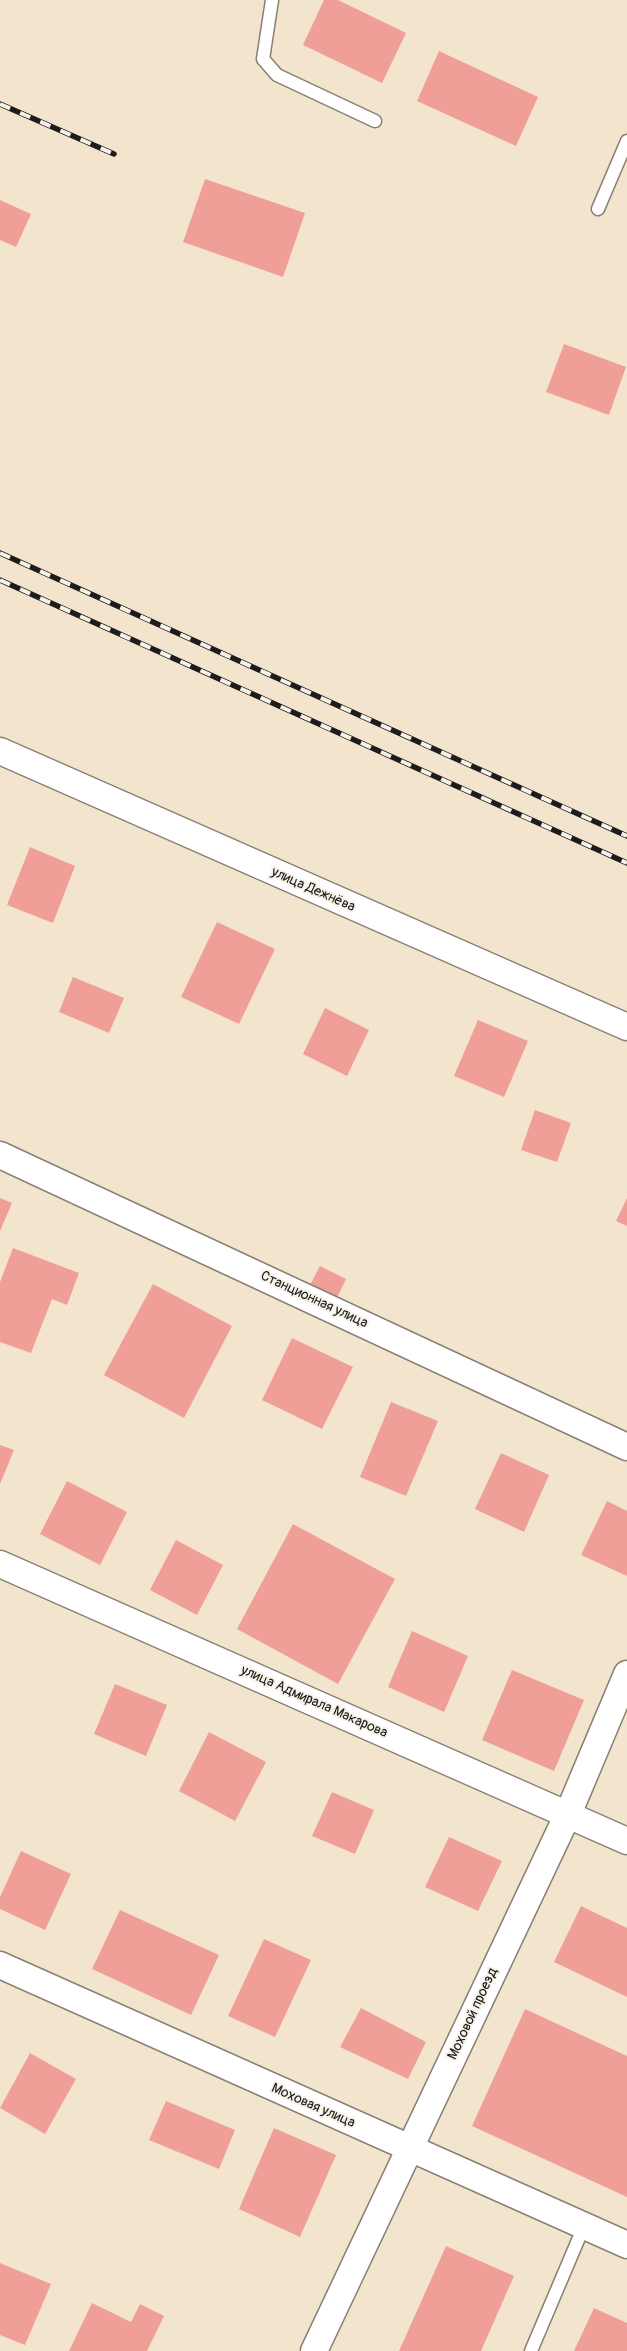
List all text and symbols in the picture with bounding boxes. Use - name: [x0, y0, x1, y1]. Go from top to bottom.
- street label: улица Дежнёва: [268, 864, 358, 916]
- street label: Станционная улица: [258, 1268, 370, 1332]
- street label: улица Адмирала Макарова: [238, 1662, 390, 1742]
- street label: Моховой проезд: [444, 1965, 502, 2063]
- street label: Моховая улица: [268, 2080, 358, 2132]

